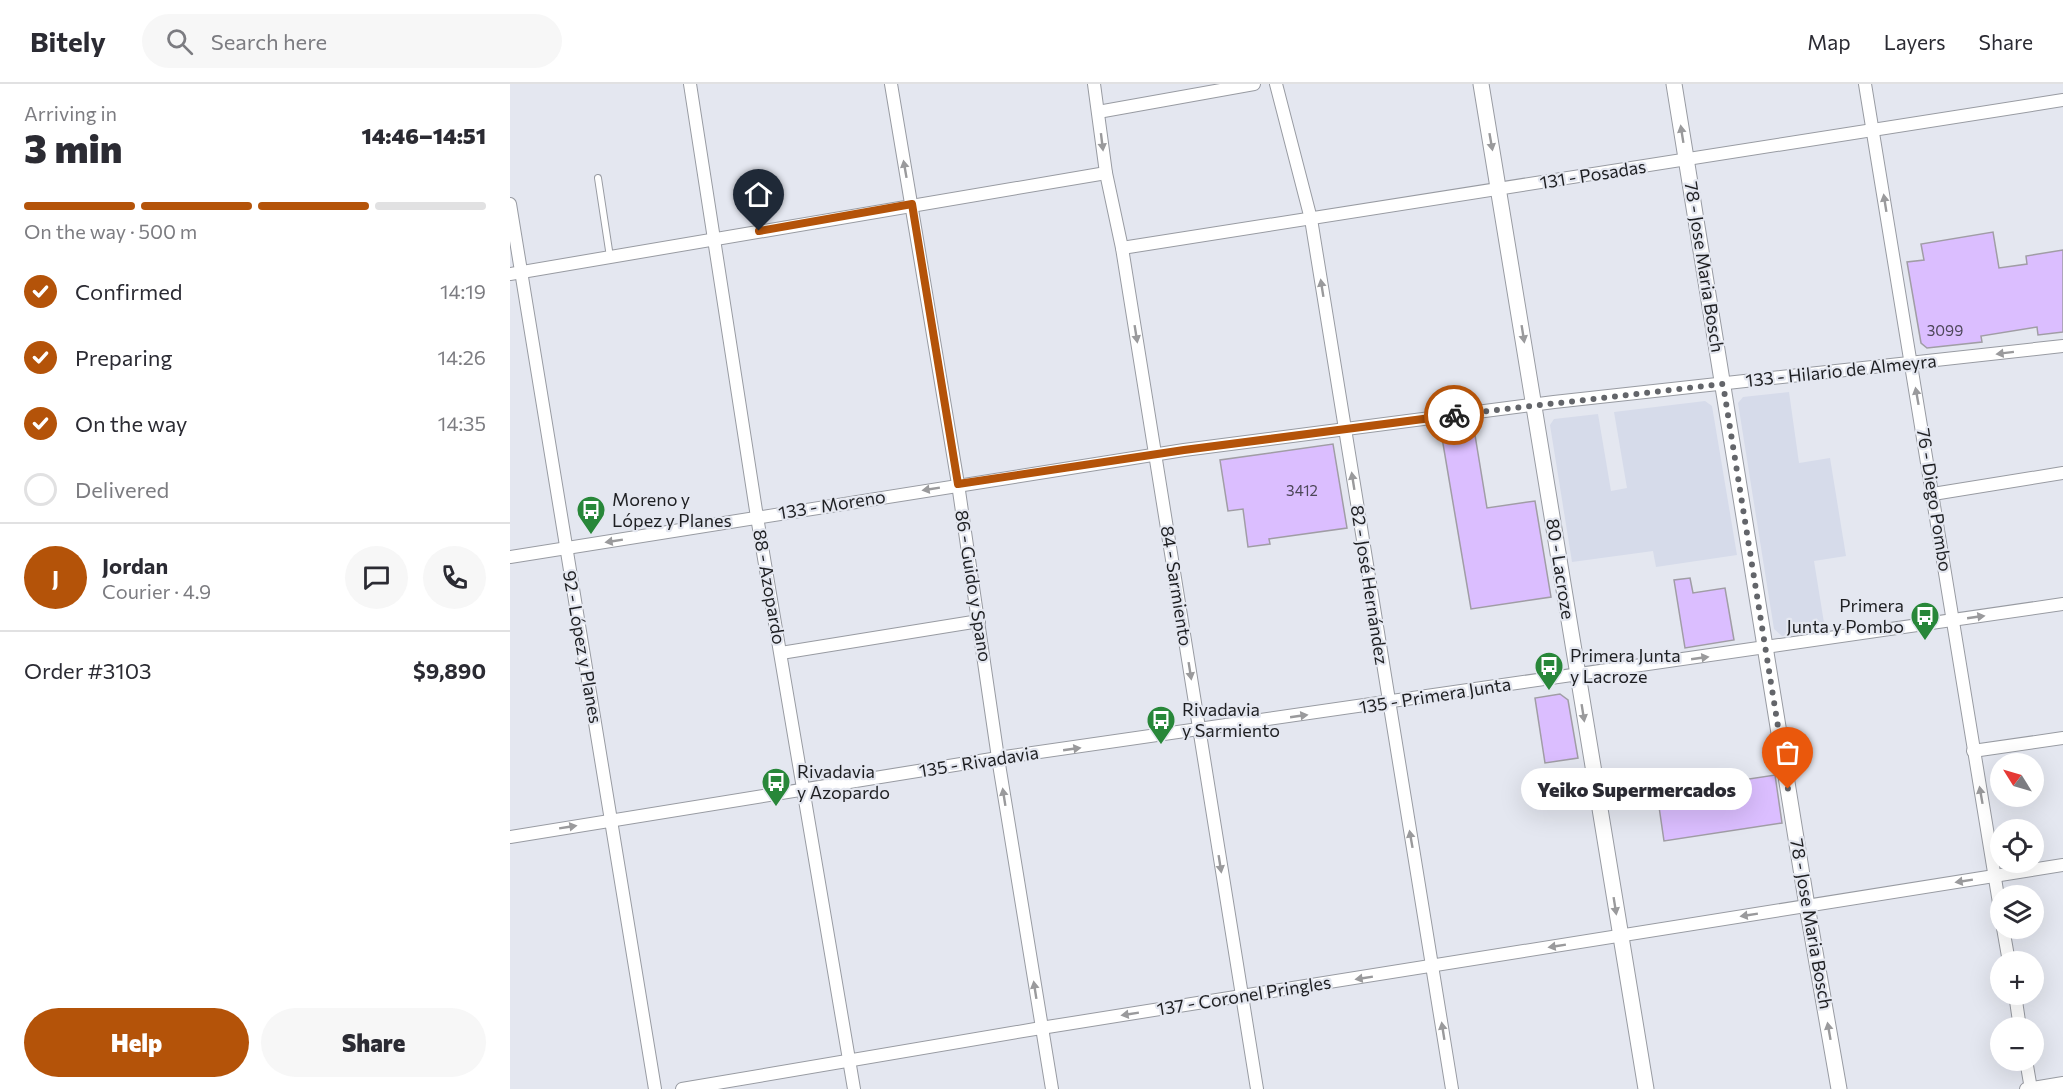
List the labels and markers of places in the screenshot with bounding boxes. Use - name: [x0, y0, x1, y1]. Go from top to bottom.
- pin: [733, 169, 784, 231]
- place label: Moreno y López y Planes: [612, 488, 732, 531]
- bus stop icon: Moreno y López y Planes: [575, 494, 607, 536]
- place label: Primera Junta y Pombo: [1787, 594, 1904, 637]
- bus stop icon: Primera Junta y Pombo: [1909, 600, 1941, 642]
- place label: Primera Junta y Lacroze: [1570, 644, 1681, 687]
- bus stop icon: Primera Junta y Lacroze: [1533, 650, 1565, 692]
- place label: Rivadavia y Sarmiento: [1182, 698, 1280, 741]
- bus stop icon: Rivadavia y Sarmiento: [1145, 704, 1177, 746]
- pin: [1762, 727, 1813, 789]
- place label: Rivadavia y Azopardo: [797, 760, 890, 803]
- bus stop icon: Rivadavia y Azopardo: [760, 766, 792, 808]
- callout: Yeiko Supermercados: [1521, 768, 1752, 810]

